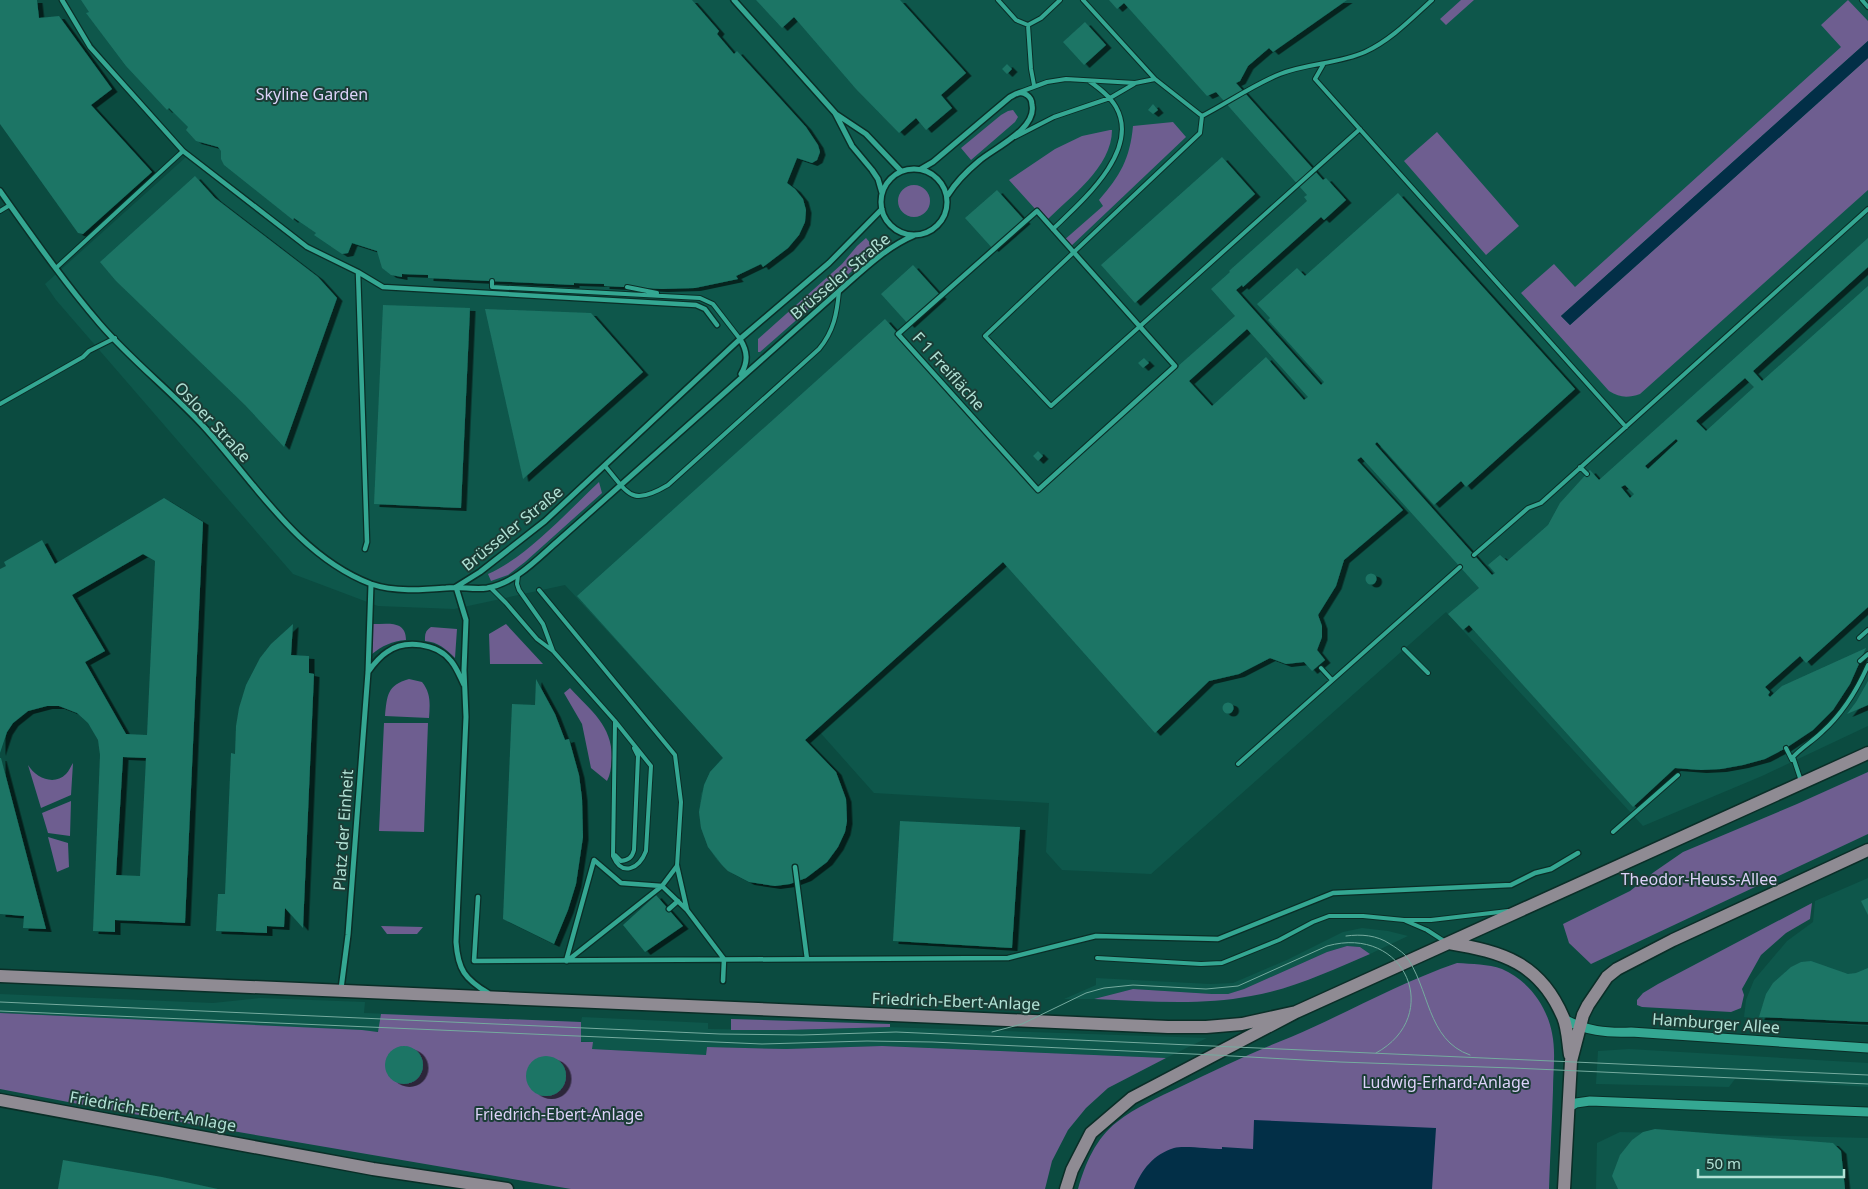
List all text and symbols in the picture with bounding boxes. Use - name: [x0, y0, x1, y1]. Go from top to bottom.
- park label: Skyline Garden: [256, 83, 368, 105]
- street label: Brüsseler Straße: [785, 228, 895, 324]
- street label: F 1 Freifläche: [908, 327, 990, 415]
- street label: Osloer Straße: [170, 377, 256, 467]
- street label: Brüsseler Straße: [457, 480, 567, 576]
- street label: Platz der Einheit: [328, 768, 358, 891]
- park label: Theodor-Heuss-Allee: [1621, 868, 1777, 890]
- street label: Friedrich-Ebert-Anlage: [871, 987, 1041, 1015]
- street label: Hamburger Allee: [1651, 1008, 1781, 1038]
- park label: Ludwig-Erhard-Anlage: [1362, 1071, 1530, 1093]
- street label: Friedrich-Ebert-Anlage: [68, 1086, 238, 1136]
- park label: Friedrich-Ebert-Anlage: [475, 1103, 643, 1125]
- scale bar: [1698, 1146, 1844, 1178]
- text: 50 m: [1706, 1153, 1741, 1173]

